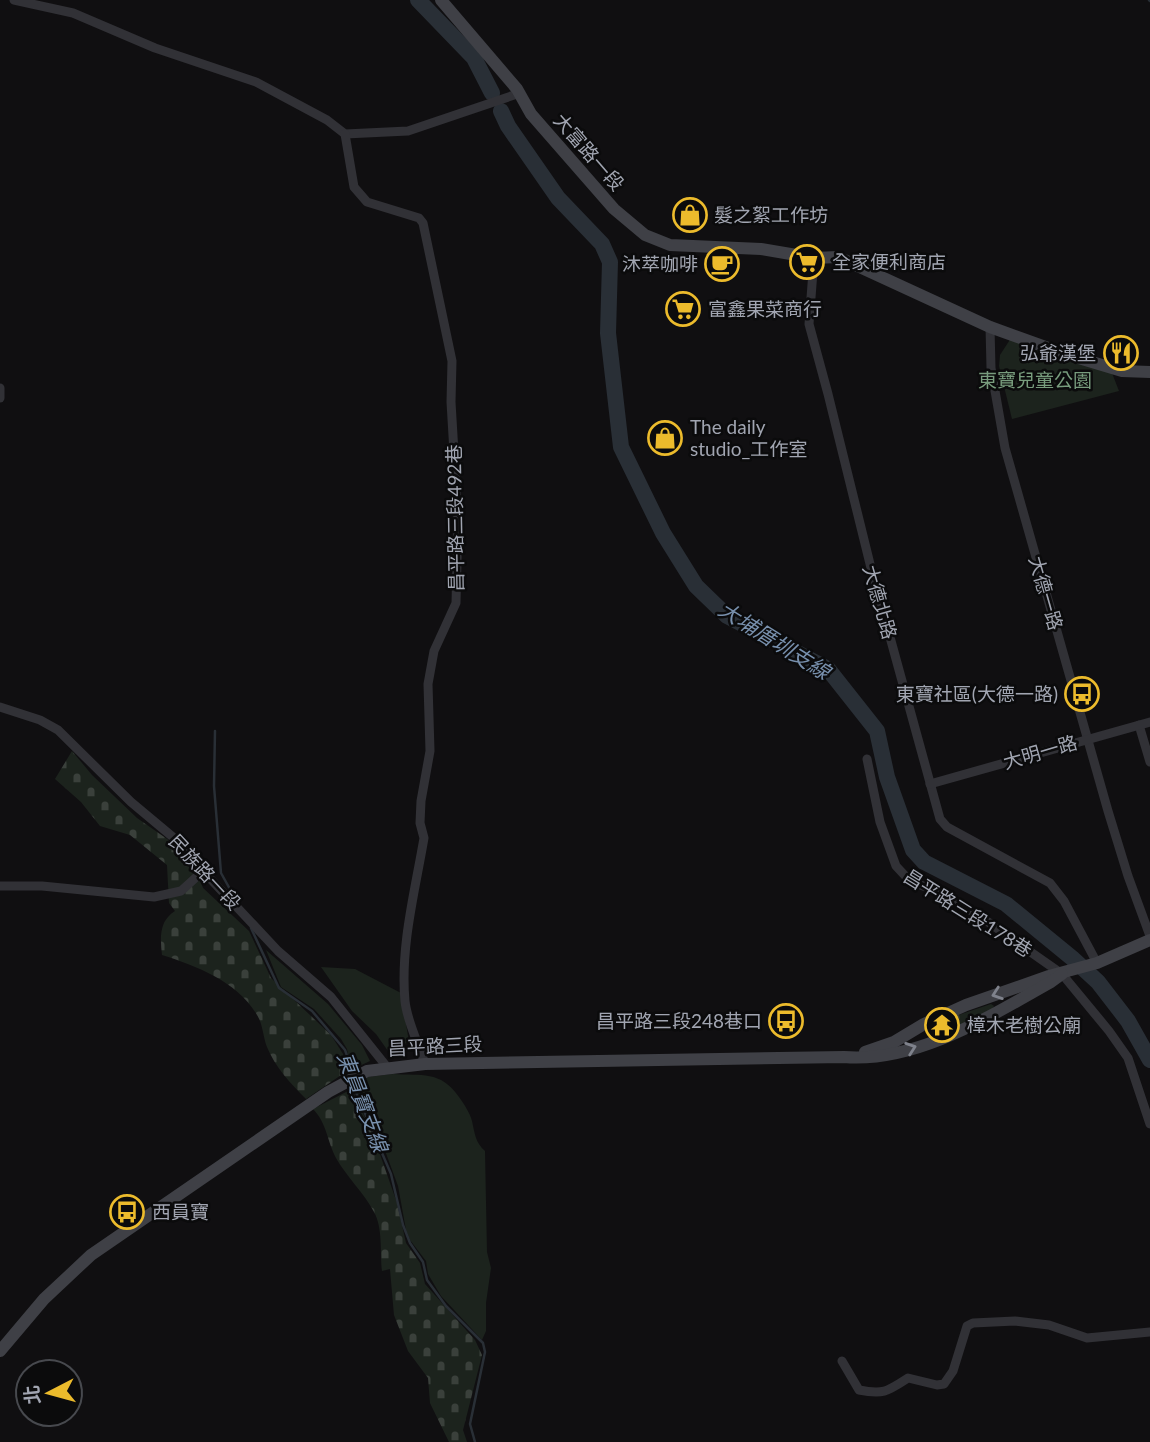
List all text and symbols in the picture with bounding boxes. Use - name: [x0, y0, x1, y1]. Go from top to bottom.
- street label: 大富路一段: [550, 108, 629, 195]
- shop icon: 髮之絮工作坊: [671, 196, 709, 234]
- place label: 髮之絮工作坊: [714, 203, 828, 226]
- supermarket icon: 全家便利商店: [788, 243, 826, 281]
- cafe icon: 沐萃咖啡: [703, 245, 741, 283]
- place label: 全家便利商店: [832, 250, 946, 273]
- place label: 沐萃咖啡: [622, 252, 698, 275]
- supermarket icon: 富鑫果菜商行: [664, 290, 702, 328]
- place label: 富鑫果菜商行: [708, 297, 822, 320]
- restaurant icon: 弘爺漢堡: [1102, 334, 1140, 372]
- place label: 弘爺漢堡: [1020, 341, 1096, 364]
- park label: 東寶兒童公園: [978, 368, 1092, 391]
- place label: The daily studio_工作室: [690, 415, 807, 460]
- shop icon: The daily studio_工作室: [646, 419, 684, 457]
- street label: 昌平路三段492巷: [442, 444, 467, 592]
- street label: 大德一路: [1025, 553, 1068, 633]
- street label: 大德北路: [859, 562, 902, 642]
- water label: 大埔厝圳支線: [715, 596, 837, 685]
- bus stop icon: 東寶社區(大德一路): [1063, 675, 1101, 713]
- place label: 東寶社區(大德一路): [896, 682, 1058, 705]
- street label: 大明一路: [1000, 730, 1080, 773]
- street label: 民族路一段: [165, 829, 246, 914]
- street label: 昌平路三段178巷: [900, 864, 1037, 961]
- one-way arrow: [992, 986, 1004, 1000]
- bus stop icon: 昌平路三段248巷口: [767, 1002, 805, 1040]
- temple icon: 樟木老樹公廟: [923, 1006, 961, 1044]
- place label: 昌平路三段248巷口: [596, 1009, 762, 1032]
- place label: 樟木老樹公廟: [967, 1013, 1081, 1036]
- street label: 昌平路三段: [387, 1032, 483, 1059]
- one-way arrow: [905, 1042, 917, 1056]
- water label: 東員寶支線: [333, 1048, 395, 1157]
- bus stop icon: 西員寶: [108, 1193, 146, 1231]
- place label: 西員寶: [152, 1200, 209, 1223]
- north arrow: [14, 1358, 84, 1428]
- text: 北: [19, 1384, 44, 1405]

